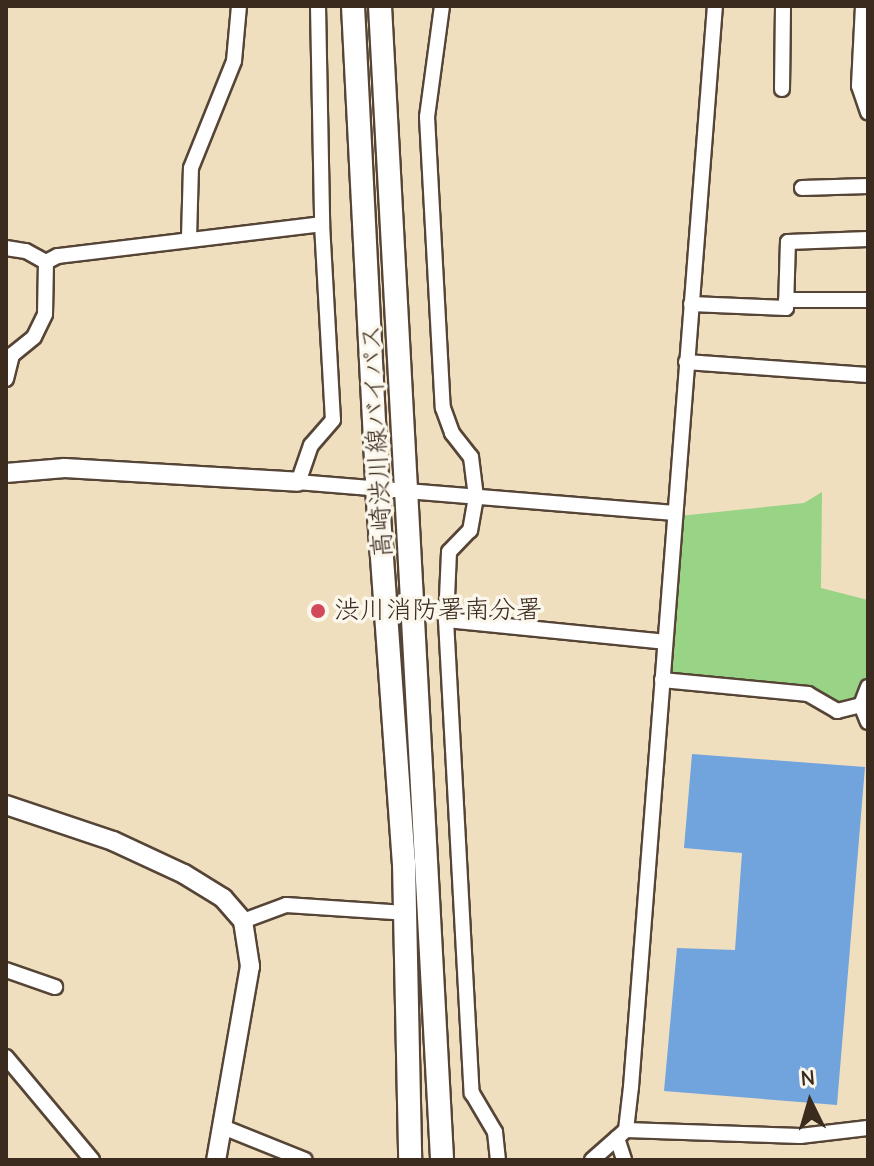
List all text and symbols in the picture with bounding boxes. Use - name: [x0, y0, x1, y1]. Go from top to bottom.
- street label: 高崎渋川線バイパス: [356, 323, 400, 559]
- place label: 渋川消防署南分署: [334, 595, 542, 627]
- marker: 渋川消防署南分署: [309, 602, 327, 620]
- north arrow: [770, 1062, 850, 1142]
- text: N: [800, 1065, 816, 1092]

